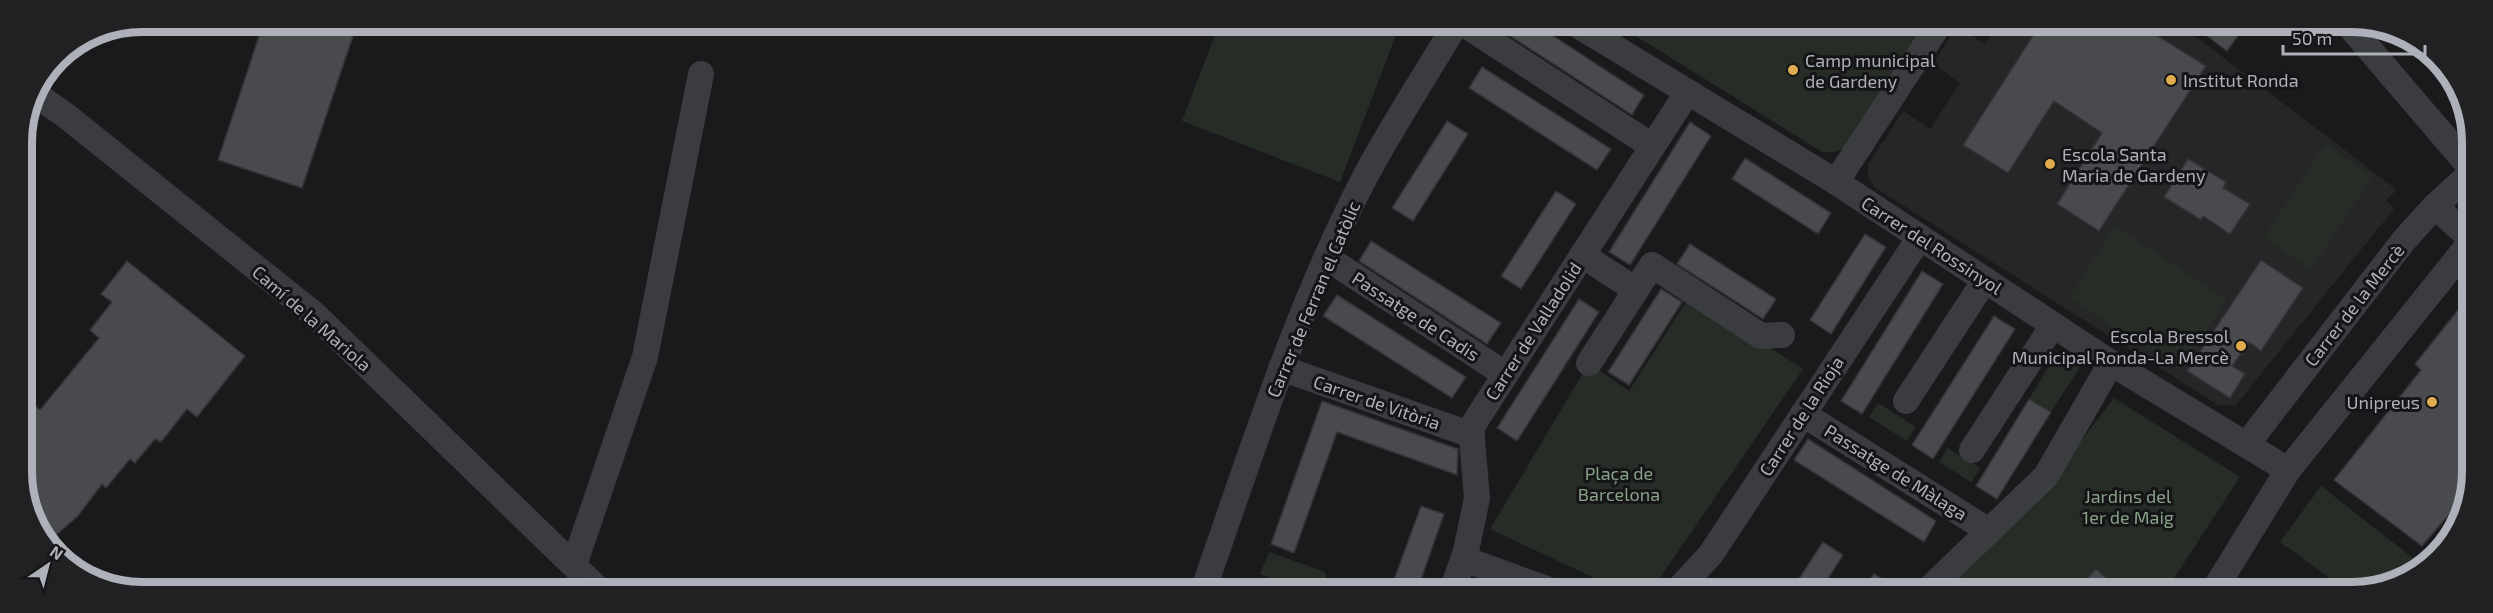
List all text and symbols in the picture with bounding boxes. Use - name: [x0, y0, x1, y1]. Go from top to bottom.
- scale bar: [2283, 18, 2426, 56]
- text: 50 m: [2292, 27, 2332, 49]
- place label: Camp municipal de Gardeny: [1805, 49, 1936, 92]
- marker: Camp municipal de Gardeny: [1786, 63, 1800, 77]
- place label: Institut Ronda: [2183, 69, 2299, 91]
- marker: Institut Ronda: [2164, 73, 2178, 87]
- place label: Escola Santa Maria de Gardeny: [2062, 143, 2206, 186]
- marker: Escola Santa Maria de Gardeny: [2043, 157, 2057, 171]
- street label: Carrer del Rossinyol: [1858, 191, 2007, 299]
- street label: Carrer de Ferran el Catòlic: [1262, 197, 1364, 400]
- street label: Carrer de la Mercè: [2300, 240, 2408, 370]
- street label: Carrer de Valladolid: [1480, 258, 1586, 404]
- street label: Camí de la Mariola: [248, 260, 376, 376]
- street label: Passatge de Cadis: [1348, 267, 1484, 365]
- place label: Escola Bressol Municipal Ronda-La Mercè: [2012, 325, 2230, 368]
- marker: Escola Bressol Municipal Ronda-La Mercè: [2234, 339, 2248, 353]
- street label: Carrer de la Rioja: [1754, 352, 1848, 480]
- street label: Carrer de Vitòria: [1311, 370, 1443, 434]
- place label: Unipreus: [2347, 391, 2420, 413]
- marker: Unipreus: [2425, 395, 2439, 409]
- street label: Passatge de Màlaga: [1821, 419, 1971, 525]
- park label: Plaça de Barcelona: [1578, 462, 1660, 505]
- park label: Jardins del 1er de Maig: [2082, 485, 2174, 528]
- north arrow: [18, 535, 78, 595]
- text: N: [47, 541, 67, 563]

